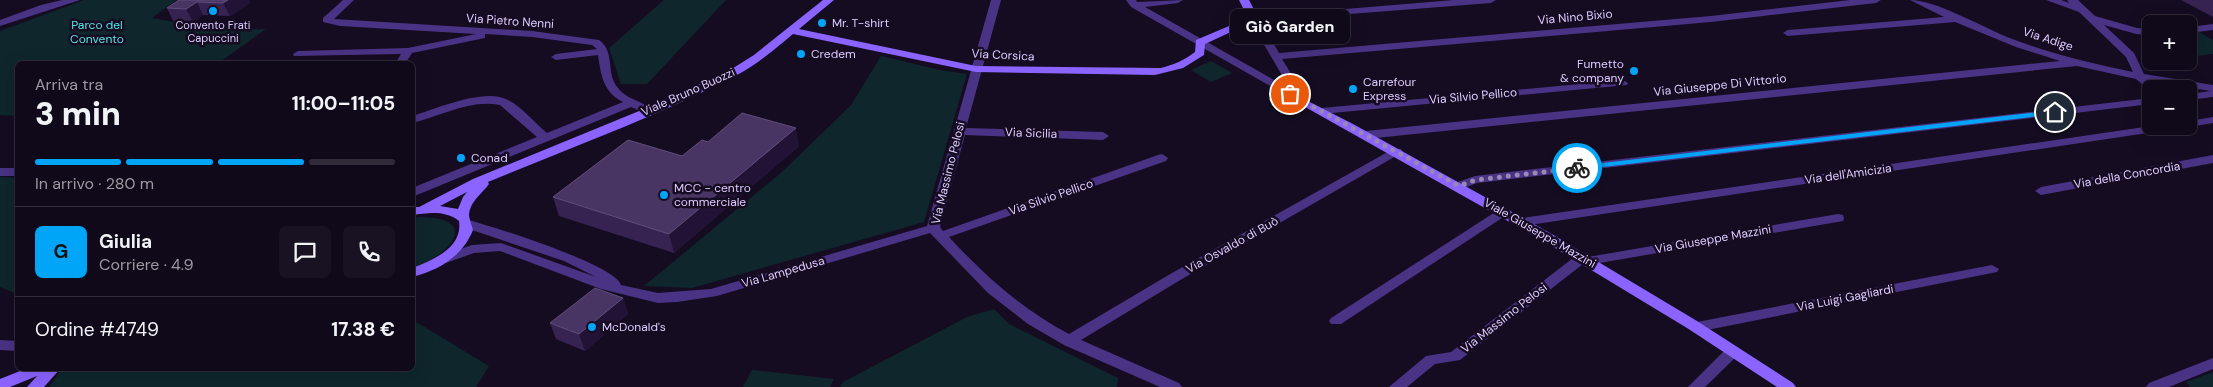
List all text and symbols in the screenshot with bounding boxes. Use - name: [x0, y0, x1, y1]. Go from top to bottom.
- marker: Convento Frati Capuccini: [207, 5, 219, 17]
- street label: Via Nino Bixio: [1537, 6, 1613, 28]
- callout: Giò Garden: [1230, 9, 1350, 44]
- street label: Via Pietro Nenni: [466, 10, 555, 32]
- place label: Mr. T-shirt: [832, 15, 889, 31]
- map controls: [2142, 15, 2197, 135]
- button: +: [2142, 15, 2197, 70]
- text: Giò Garden: [1246, 16, 1334, 37]
- park label: Parco del Convento: [70, 17, 124, 47]
- marker: Mr. T-shirt: [816, 17, 828, 29]
- place label: Convento Frati Capuccini: [175, 18, 251, 45]
- street label: Via Adige: [2021, 23, 2075, 55]
- street label: Via Corsica: [971, 45, 1035, 65]
- place label: Credem: [811, 46, 856, 62]
- marker: Credem: [795, 48, 807, 60]
- place label: Fumetto & company: [1560, 56, 1624, 86]
- street label: Viale Bruno Buozzi: [639, 64, 737, 120]
- marker: Fumetto & company: [1628, 65, 1640, 77]
- street label: Via Giuseppe Di Vittorio: [1653, 70, 1787, 100]
- pin: [1269, 73, 1311, 115]
- text: Arriva tra: [35, 74, 103, 95]
- place label: Carrefour Express: [1363, 74, 1416, 104]
- icon: bag: [1276, 80, 1304, 108]
- button: −: [2142, 80, 2197, 135]
- marker: Carrefour Express: [1347, 83, 1359, 95]
- street label: Via Silvio Pellico: [1428, 84, 1518, 108]
- text: 11:00–11:05: [292, 91, 395, 116]
- pin: [2034, 91, 2076, 133]
- text: 3 min: [35, 93, 121, 135]
- icon: home: [2041, 98, 2069, 126]
- street label: Via Massimo Pelosi: [927, 120, 969, 226]
- street label: Via Sicilia: [1005, 124, 1057, 142]
- courier: [1552, 143, 1602, 193]
- place label: Conad: [471, 150, 508, 166]
- marker: Conad: [455, 152, 467, 164]
- icon: bike: [1563, 154, 1591, 182]
- street label: Via della Concordia: [2073, 158, 2181, 192]
- street label: Via dell'Amicizia: [1803, 160, 1893, 188]
- text: In arrivo · 280 m: [35, 173, 154, 194]
- street label: Via Silvio Pellico: [1007, 175, 1095, 219]
- place label: MCC - centro commerciale: [674, 180, 751, 210]
- marker: MCC - centro commerciale: [658, 189, 670, 201]
- street label: Viale Giuseppe Mazzini: [1481, 194, 1599, 272]
- street label: Via Osvaldo di Buò: [1183, 213, 1281, 277]
- street label: Via Giuseppe Mazzini: [1654, 221, 1772, 257]
- button: chat: [279, 226, 331, 278]
- button: phone: [343, 226, 395, 278]
- text: Giulia: [99, 229, 152, 254]
- text: G: [54, 239, 68, 264]
- street label: Via Lampedusa: [740, 253, 826, 291]
- text: Corriere · 4.9: [99, 254, 194, 275]
- street label: Via Massimo Pelosi: [1458, 279, 1551, 357]
- street label: Via Luigi Gagliardi: [1795, 281, 1895, 315]
- text: Ordine #4749: [35, 317, 159, 342]
- text: 17.38 €: [331, 317, 395, 342]
- place label: McDonald's: [602, 319, 666, 335]
- marker: McDonald's: [586, 321, 598, 333]

